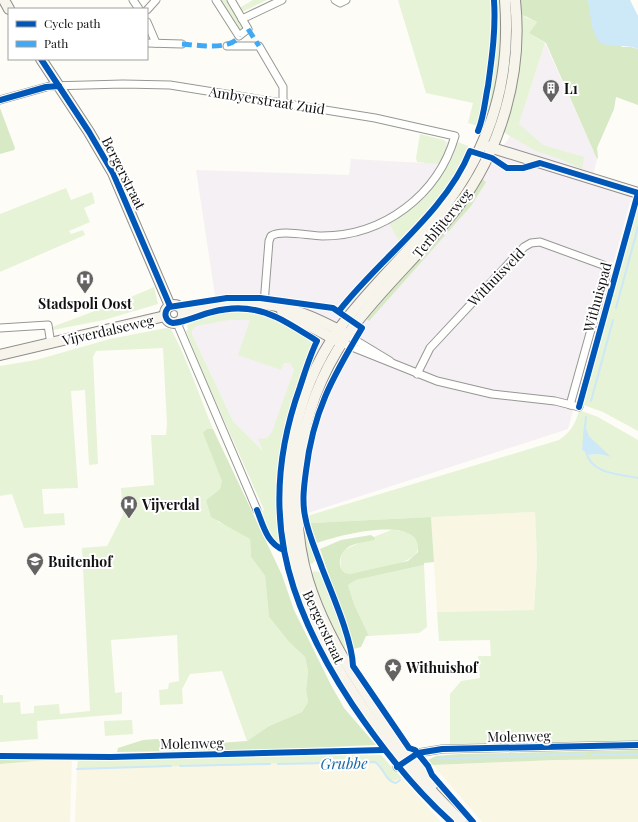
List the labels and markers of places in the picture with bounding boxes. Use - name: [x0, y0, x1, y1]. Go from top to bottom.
- building icon: L1: [541, 78, 561, 103]
- place label: L1: [564, 79, 578, 98]
- hospital icon: Stadspoli Oost: [75, 269, 95, 294]
- place label: Stadspoli Oost: [38, 294, 132, 313]
- hospital icon: Vijverdal: [119, 494, 139, 519]
- place label: Vijverdal: [141, 495, 200, 514]
- school or university icon: Buitenhof: [25, 551, 45, 576]
- place label: Buitenhof: [48, 552, 113, 571]
- place icon: Withuishof: [383, 657, 403, 682]
- place label: Withuishof: [405, 658, 479, 677]

